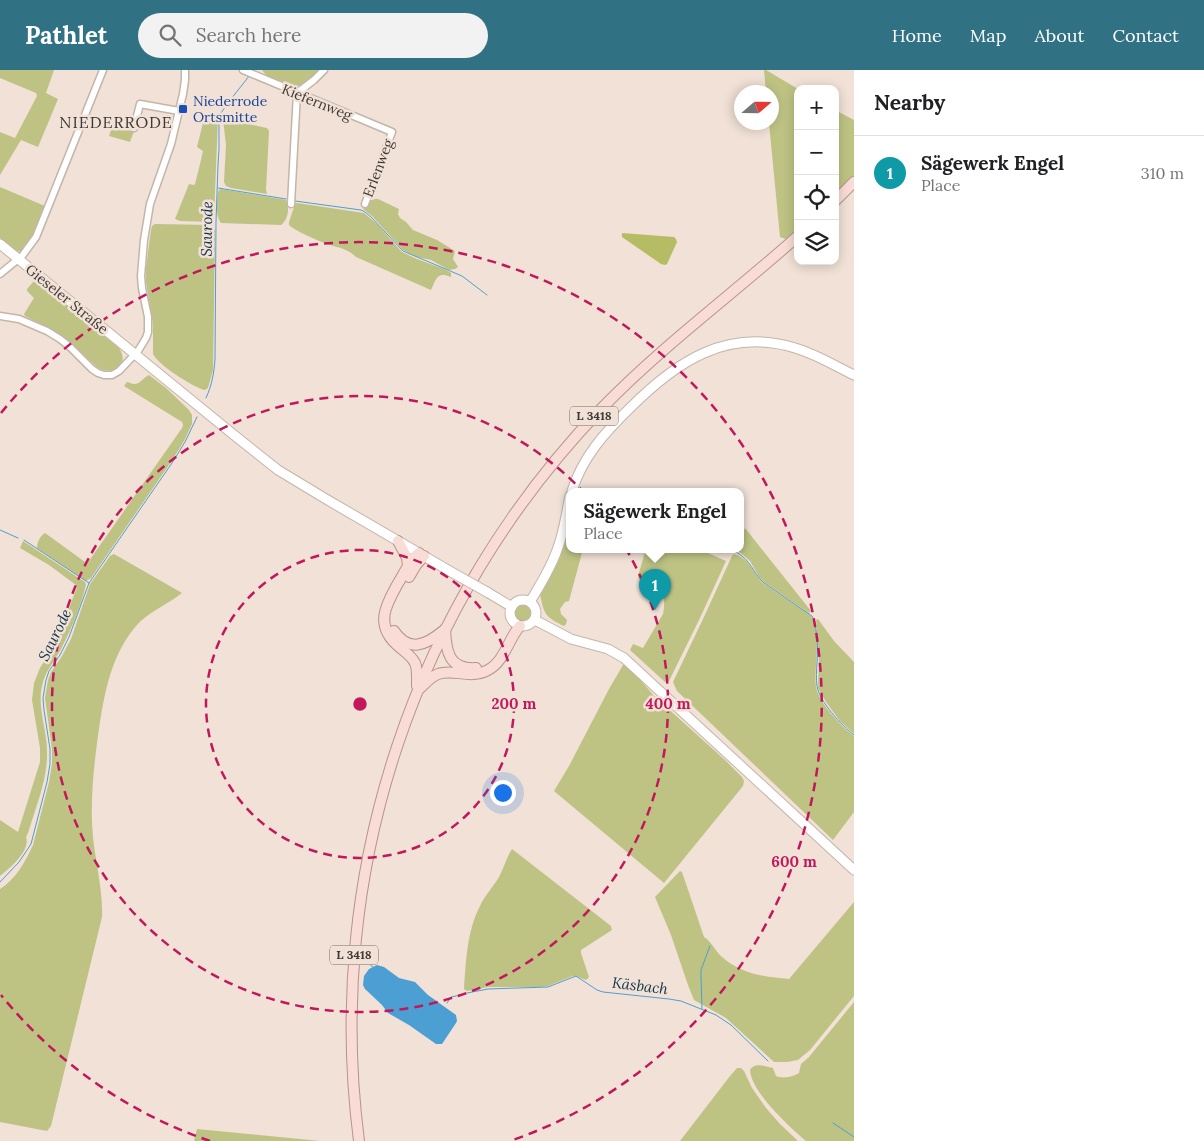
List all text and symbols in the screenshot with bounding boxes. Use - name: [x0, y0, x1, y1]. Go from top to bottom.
- search box: [138, 13, 488, 58]
- text: Pathlet: [25, 20, 108, 51]
- icon: search: [156, 21, 184, 49]
- text: Search here: [196, 23, 301, 47]
- text: Home: [892, 24, 942, 47]
- text: Map: [970, 24, 1006, 47]
- text: About: [1034, 24, 1084, 47]
- text: Contact: [1112, 24, 1179, 47]
- street label: Kiefernweg: [279, 80, 355, 124]
- north arrow: [734, 85, 779, 130]
- map controls: [794, 85, 839, 265]
- button: +: [794, 85, 839, 130]
- text: Nearby: [874, 89, 945, 116]
- place label: Niederrode Ortsmitte: [193, 92, 268, 126]
- marker: Niederrode Ortsmitte: [177, 103, 189, 115]
- district label: NIEDERRODE: [59, 112, 173, 132]
- button: −: [794, 130, 839, 175]
- street label: Erlenweg: [359, 136, 397, 200]
- text: Sägewerk Engel: [921, 151, 1064, 175]
- text: 1: [887, 163, 893, 183]
- text: 310 m: [1141, 163, 1184, 183]
- button: locate: [794, 175, 839, 220]
- text: Place: [921, 175, 960, 195]
- water label: Saurode: [197, 201, 216, 257]
- button: layers: [794, 220, 839, 265]
- street label: Gieseler Straße: [22, 260, 112, 338]
- road number: L 3418: [570, 406, 618, 426]
- popup: [566, 488, 744, 553]
- text: Sägewerk Engel: [583, 499, 727, 523]
- text: Place: [583, 523, 623, 543]
- pin: 1: [639, 569, 671, 610]
- water label: Saurode: [34, 606, 75, 664]
- text: 200 m: [492, 694, 537, 713]
- text: 400 m: [645, 694, 691, 713]
- centre of rings: [351, 695, 369, 713]
- your location: [490, 780, 516, 806]
- text: 600 m: [771, 852, 817, 871]
- road number: L 3418: [330, 946, 378, 964]
- water label: Käsbach: [611, 973, 669, 998]

